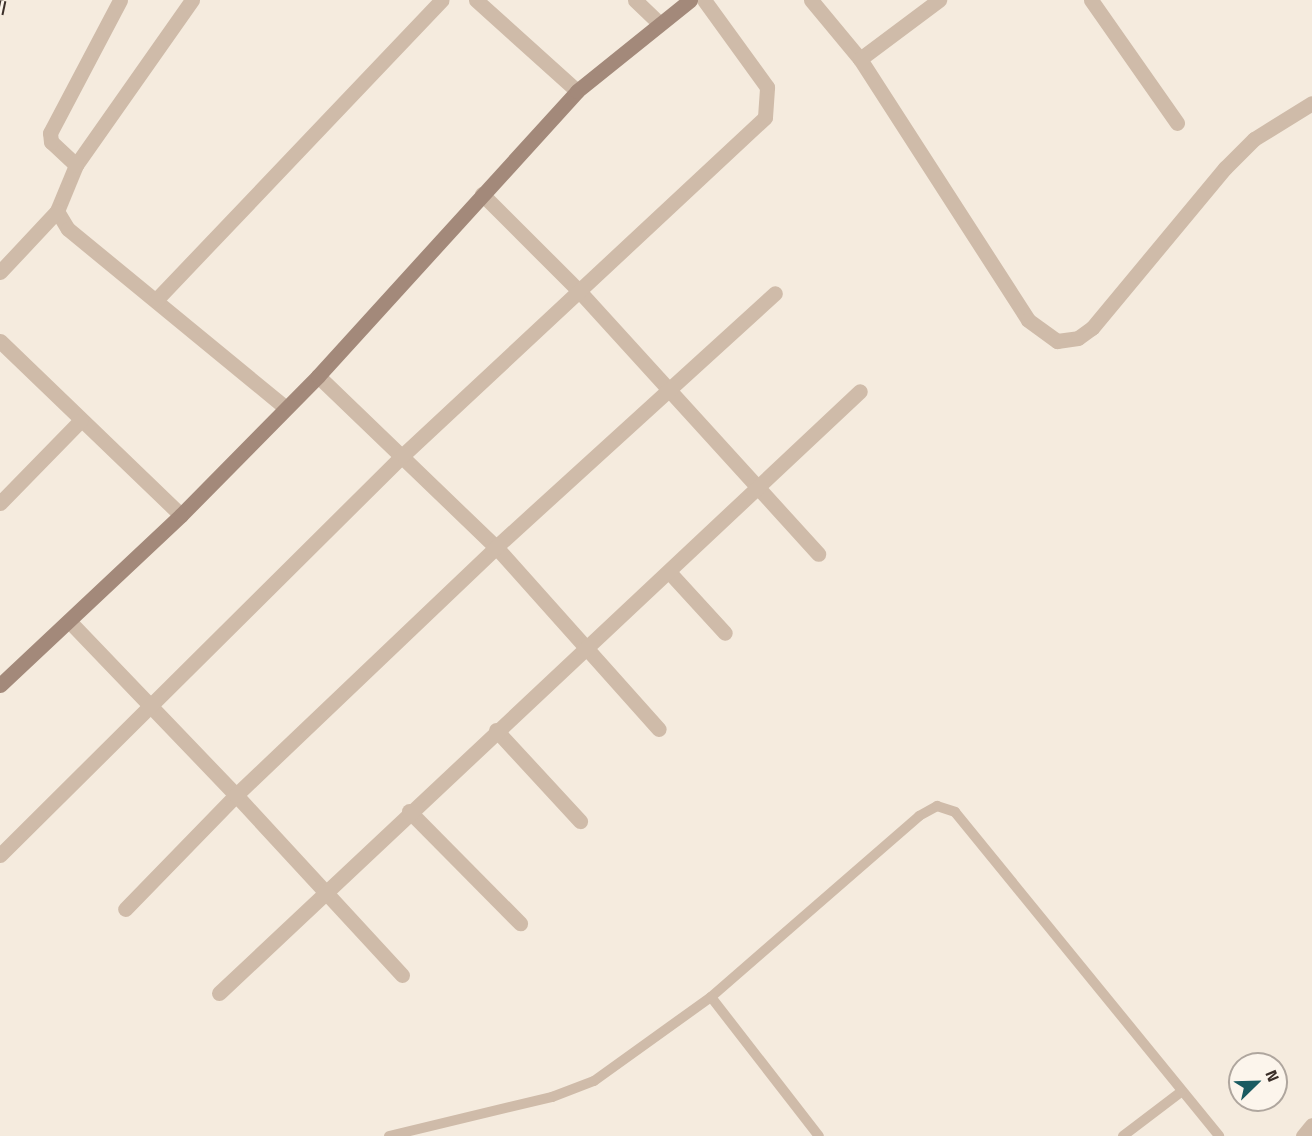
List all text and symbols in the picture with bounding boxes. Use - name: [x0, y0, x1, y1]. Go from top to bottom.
- north arrow: [1228, 1052, 1288, 1112]
- text: N: [1260, 1066, 1286, 1086]

